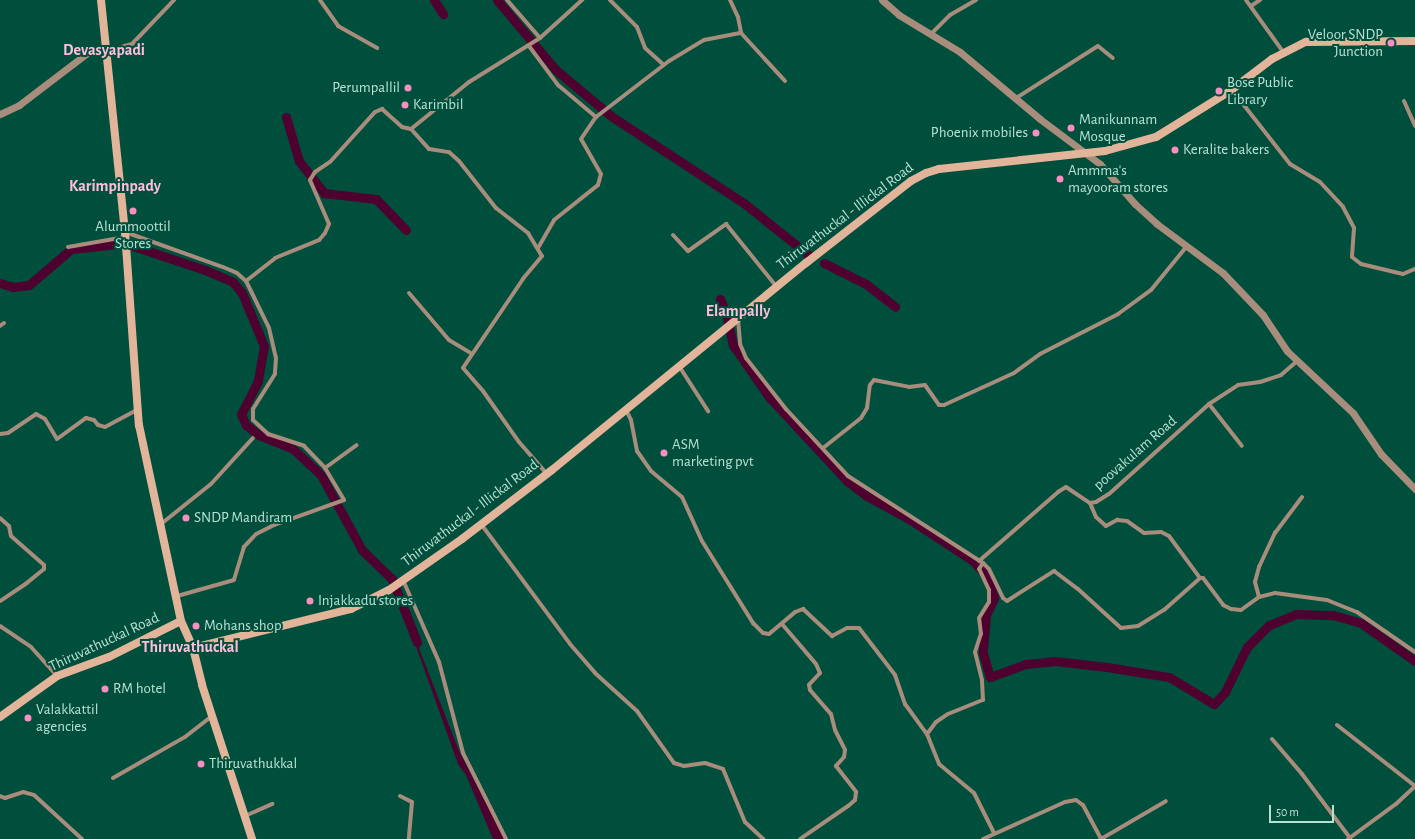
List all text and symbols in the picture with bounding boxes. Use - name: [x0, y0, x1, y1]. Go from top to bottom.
- place label: Veloor SNDP Junction: [1308, 25, 1383, 60]
- marker: Veloor SNDP Junction: [1386, 38, 1396, 48]
- district label: Devasyapadi: [63, 40, 145, 60]
- place label: Bose Public Library: [1227, 73, 1293, 108]
- place label: Perumpallil: [332, 79, 400, 97]
- marker: Perumpallil: [403, 83, 413, 93]
- marker: Bose Public Library: [1214, 86, 1224, 96]
- place label: Karimbil: [413, 96, 463, 114]
- marker: Karimbil: [400, 100, 410, 110]
- place label: Manikunnam Mosque: [1079, 110, 1157, 145]
- marker: Manikunnam Mosque: [1066, 123, 1076, 133]
- place label: Phoenix mobiles: [931, 124, 1028, 142]
- marker: Phoenix mobiles: [1031, 128, 1041, 138]
- place label: Keralite bakers: [1183, 141, 1269, 159]
- marker: Keralite bakers: [1170, 145, 1180, 155]
- street label: Thiruvathuckal - Illickal Road: [773, 159, 917, 273]
- place label: Ammma's mayooram stores: [1068, 161, 1168, 196]
- marker: Ammma's mayooram stores: [1055, 174, 1065, 184]
- district label: Karimpinpady: [69, 176, 161, 196]
- marker: Alummoottil Stores: [128, 206, 138, 216]
- place label: Alummoottil Stores: [95, 217, 171, 252]
- district label: Elampally: [706, 301, 770, 321]
- street label: poovakulam Road: [1090, 412, 1180, 494]
- place label: ASM marketing pvt: [672, 435, 754, 470]
- marker: ASM marketing pvt: [659, 448, 669, 458]
- street label: Thiruvathuckal - Illickal Road: [398, 456, 542, 570]
- place label: SNDP Mandiram: [194, 509, 292, 527]
- marker: SNDP Mandiram: [181, 513, 191, 523]
- place label: Injakkadu stores: [318, 592, 413, 610]
- marker: Injakkadu stores: [305, 596, 315, 606]
- street label: Thiruvathuckal Road: [46, 609, 162, 675]
- place label: Mohans shop: [204, 617, 282, 635]
- marker: Mohans shop: [191, 621, 201, 631]
- district label: Thiruvathuckal: [141, 637, 239, 657]
- place label: RM hotel: [113, 680, 166, 698]
- marker: RM hotel: [100, 684, 110, 694]
- place label: Valakkattil agencies: [36, 700, 98, 735]
- marker: Valakkattil agencies: [23, 713, 33, 723]
- place label: Thiruvathukkal: [209, 755, 297, 773]
- marker: Thiruvathukkal: [196, 759, 206, 769]
- scale bar: [1271, 797, 1336, 823]
- text: 50 m: [1276, 806, 1299, 818]

